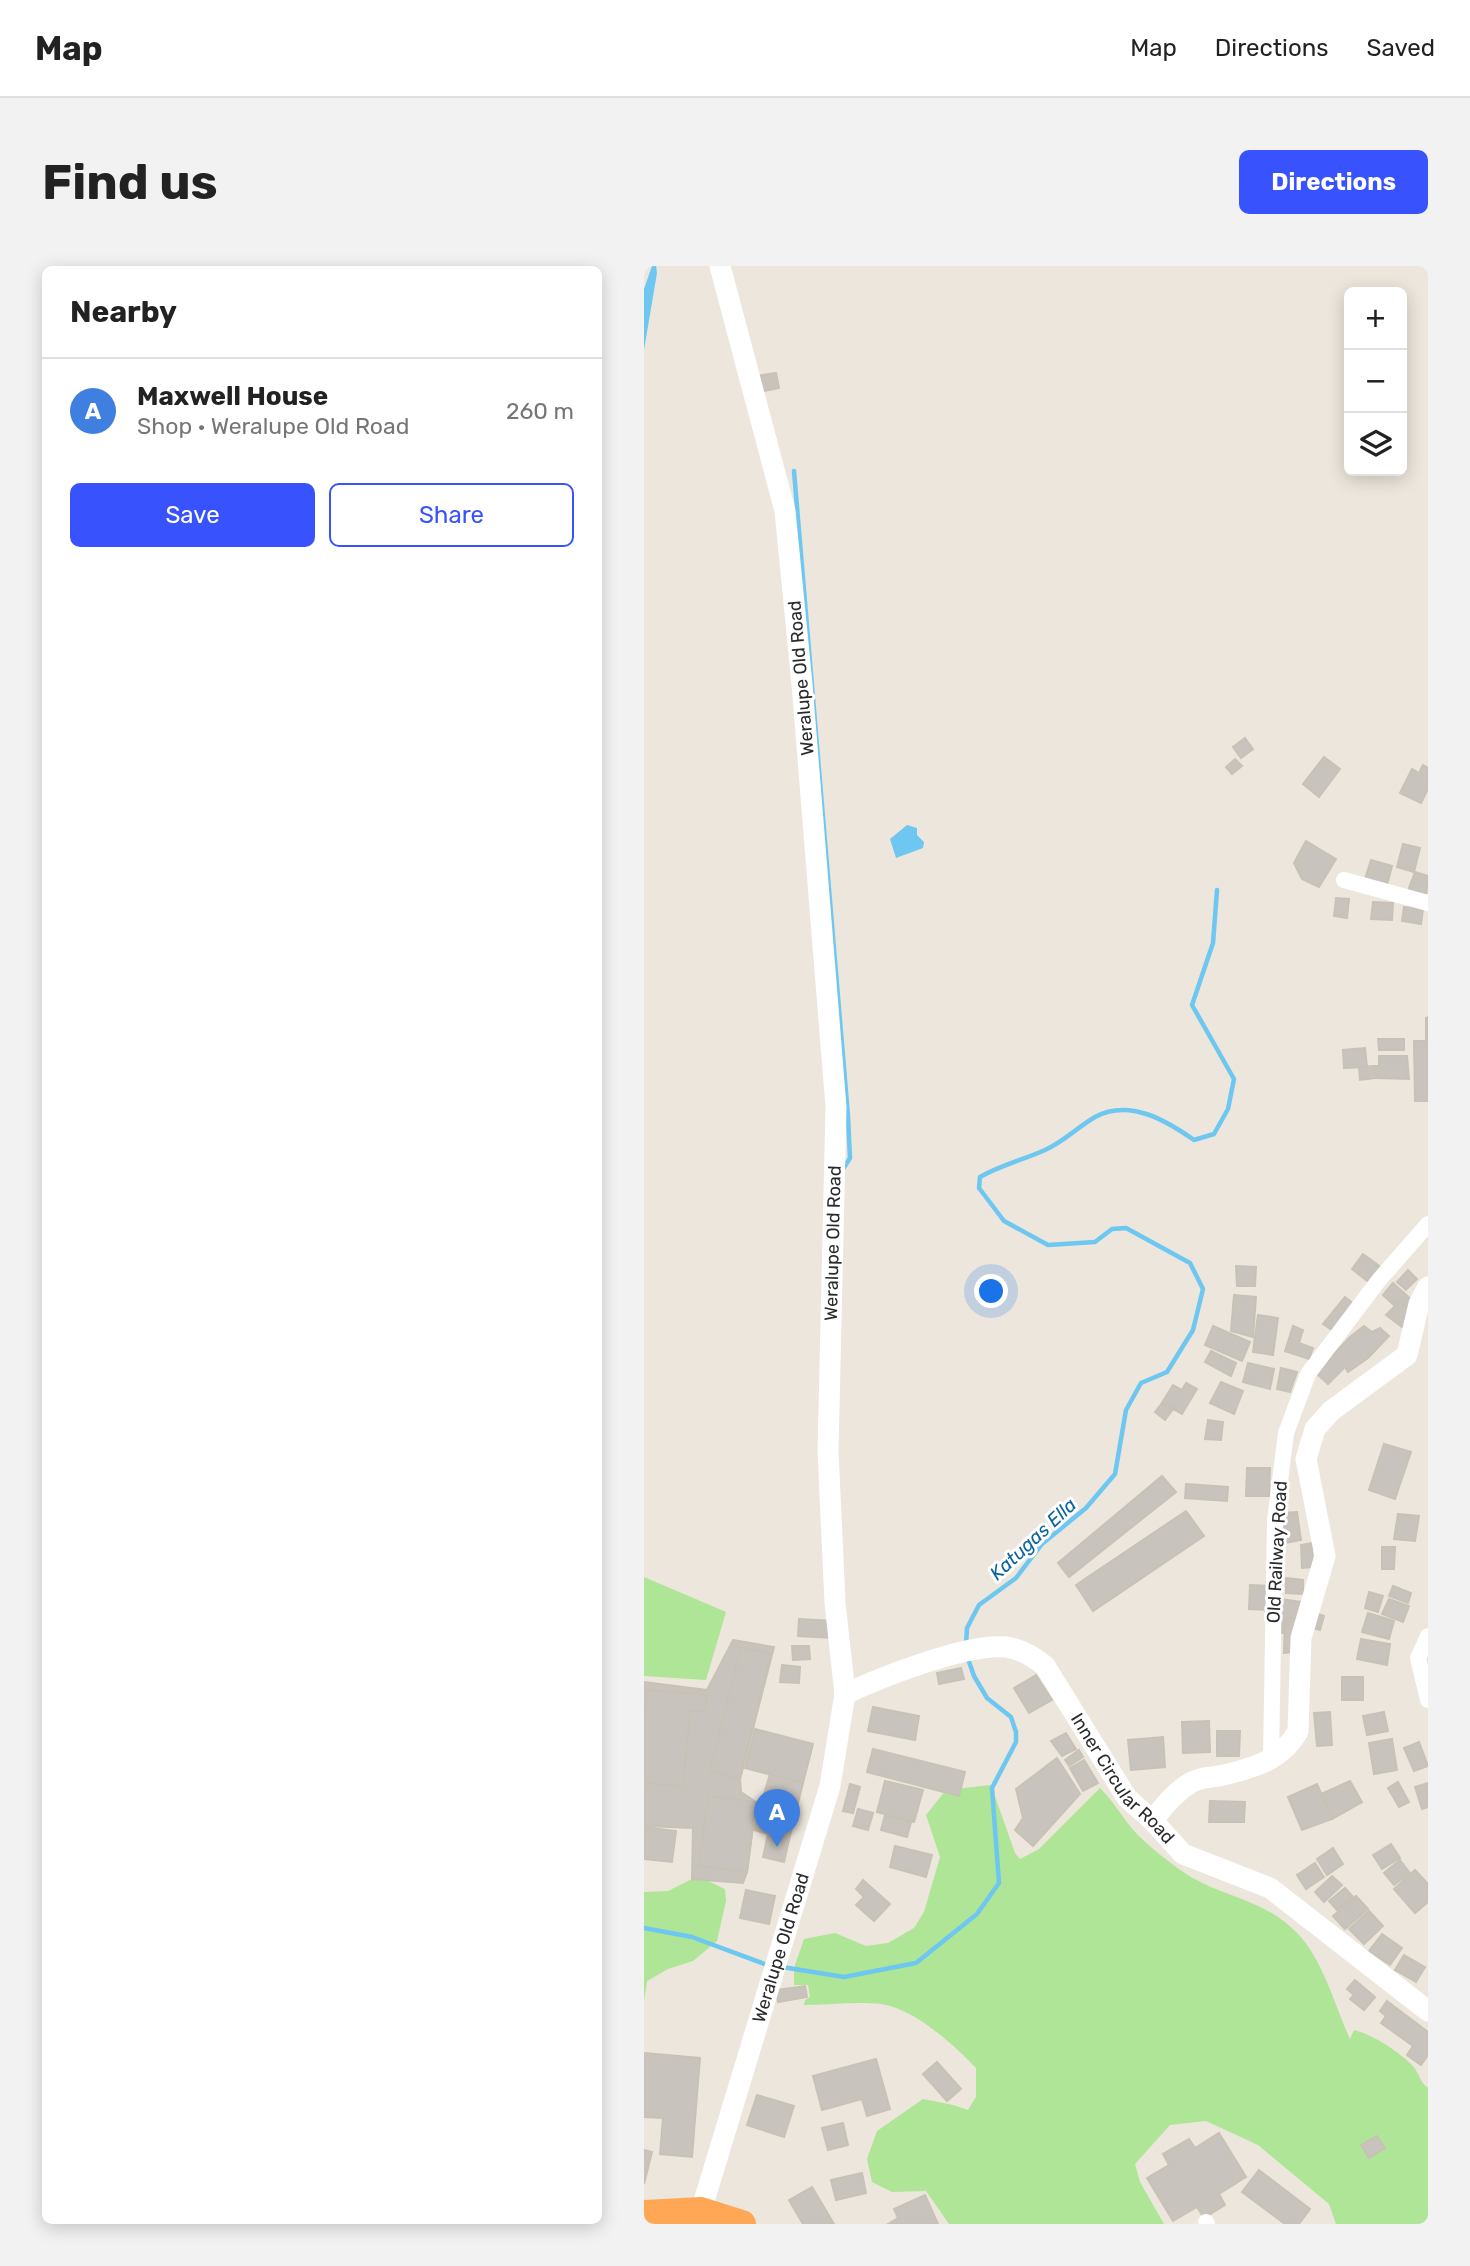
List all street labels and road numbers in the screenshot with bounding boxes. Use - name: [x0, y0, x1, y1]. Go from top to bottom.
- street label: Weralupe Old Road: [783, 600, 819, 756]
- street label: Weralupe Old Road: [820, 1165, 846, 1321]
- street label: Old Railway Road: [1262, 1480, 1292, 1624]
- street label: Inner Circular Road: [1066, 1709, 1179, 1848]
- street label: Weralupe Old Road: [748, 1870, 814, 2026]

